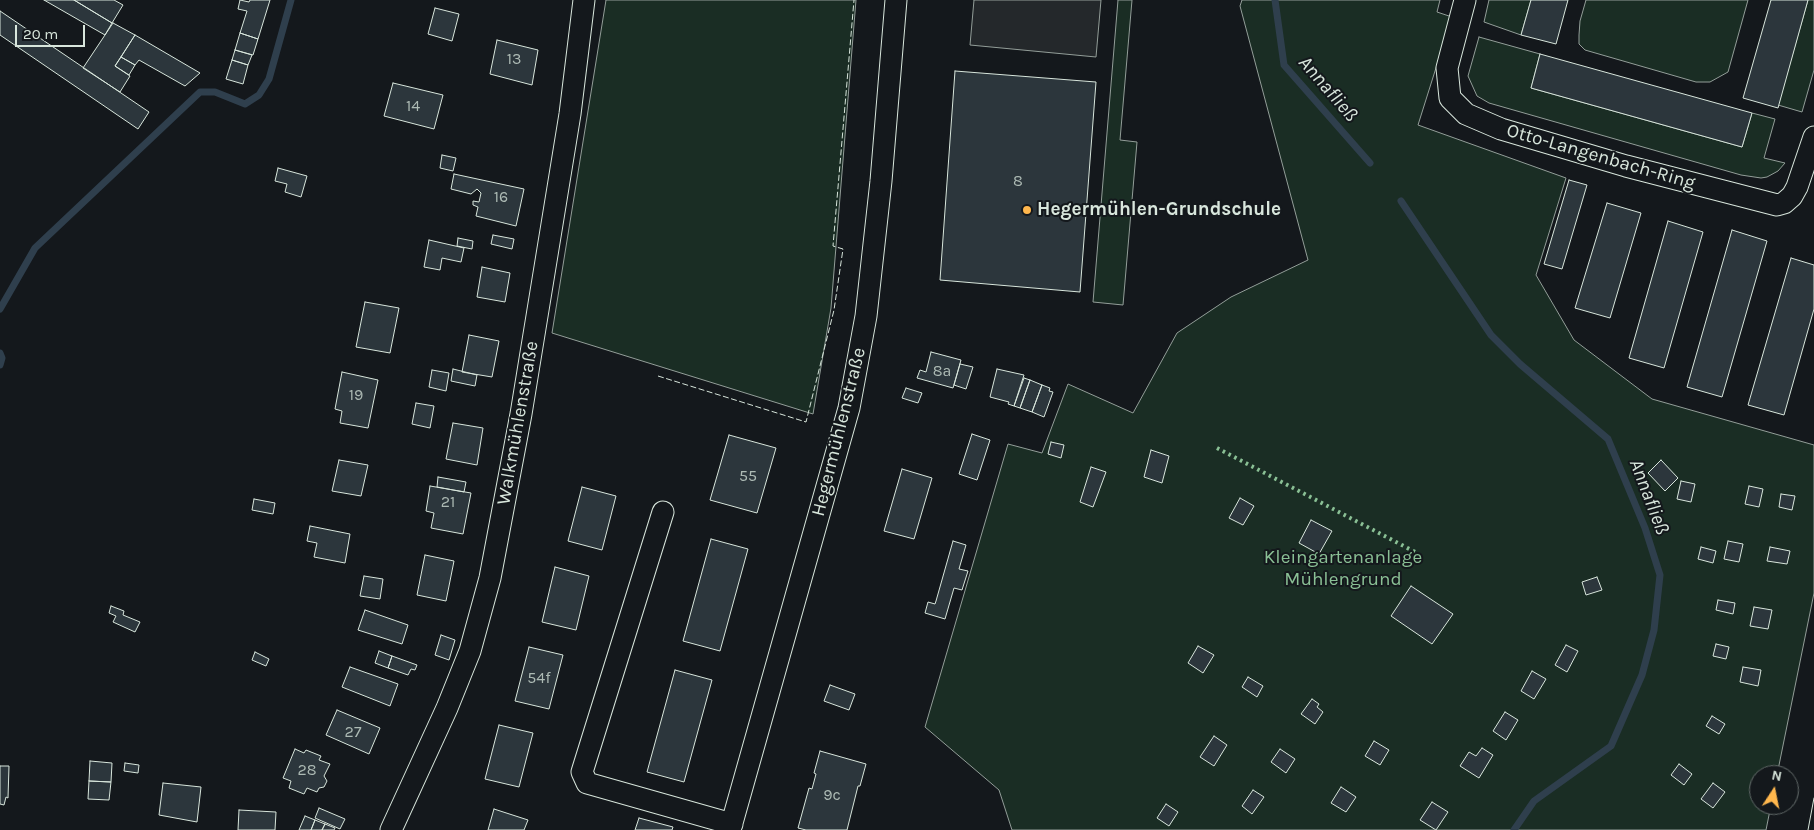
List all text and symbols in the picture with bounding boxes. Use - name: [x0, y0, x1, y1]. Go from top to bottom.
- scale bar: [18, 15, 88, 47]
- text: 20 m: [23, 25, 58, 43]
- house number: 13: [507, 49, 521, 69]
- water label: Annafließ: [1293, 51, 1363, 127]
- house number: 14: [406, 96, 420, 116]
- street label: Otto-Langenbach-Ring: [1504, 119, 1698, 195]
- house number: 8: [1013, 171, 1023, 191]
- house number: 16: [494, 187, 508, 207]
- place label: Hegermühlen-Grundschule: [1037, 199, 1281, 221]
- marker: Hegermühlen-Grundschule: [1021, 204, 1033, 216]
- street label: Walkmühlenstraße: [492, 339, 544, 507]
- street label: Hegermühlenstraße: [807, 345, 871, 519]
- house number: 8a: [933, 361, 951, 381]
- house number: 19: [349, 385, 363, 405]
- water label: Annafließ: [1624, 456, 1674, 538]
- house number: 55: [739, 466, 757, 486]
- house number: 21: [441, 492, 455, 512]
- park label: Kleingartenanlage Mühlengrund: [1264, 547, 1422, 591]
- house number: 54f: [527, 668, 551, 688]
- house number: 27: [345, 722, 361, 742]
- house number: 28: [297, 760, 317, 780]
- north arrow: [1749, 765, 1799, 815]
- text: N: [1770, 766, 1783, 785]
- house number: 9c: [823, 785, 841, 805]

